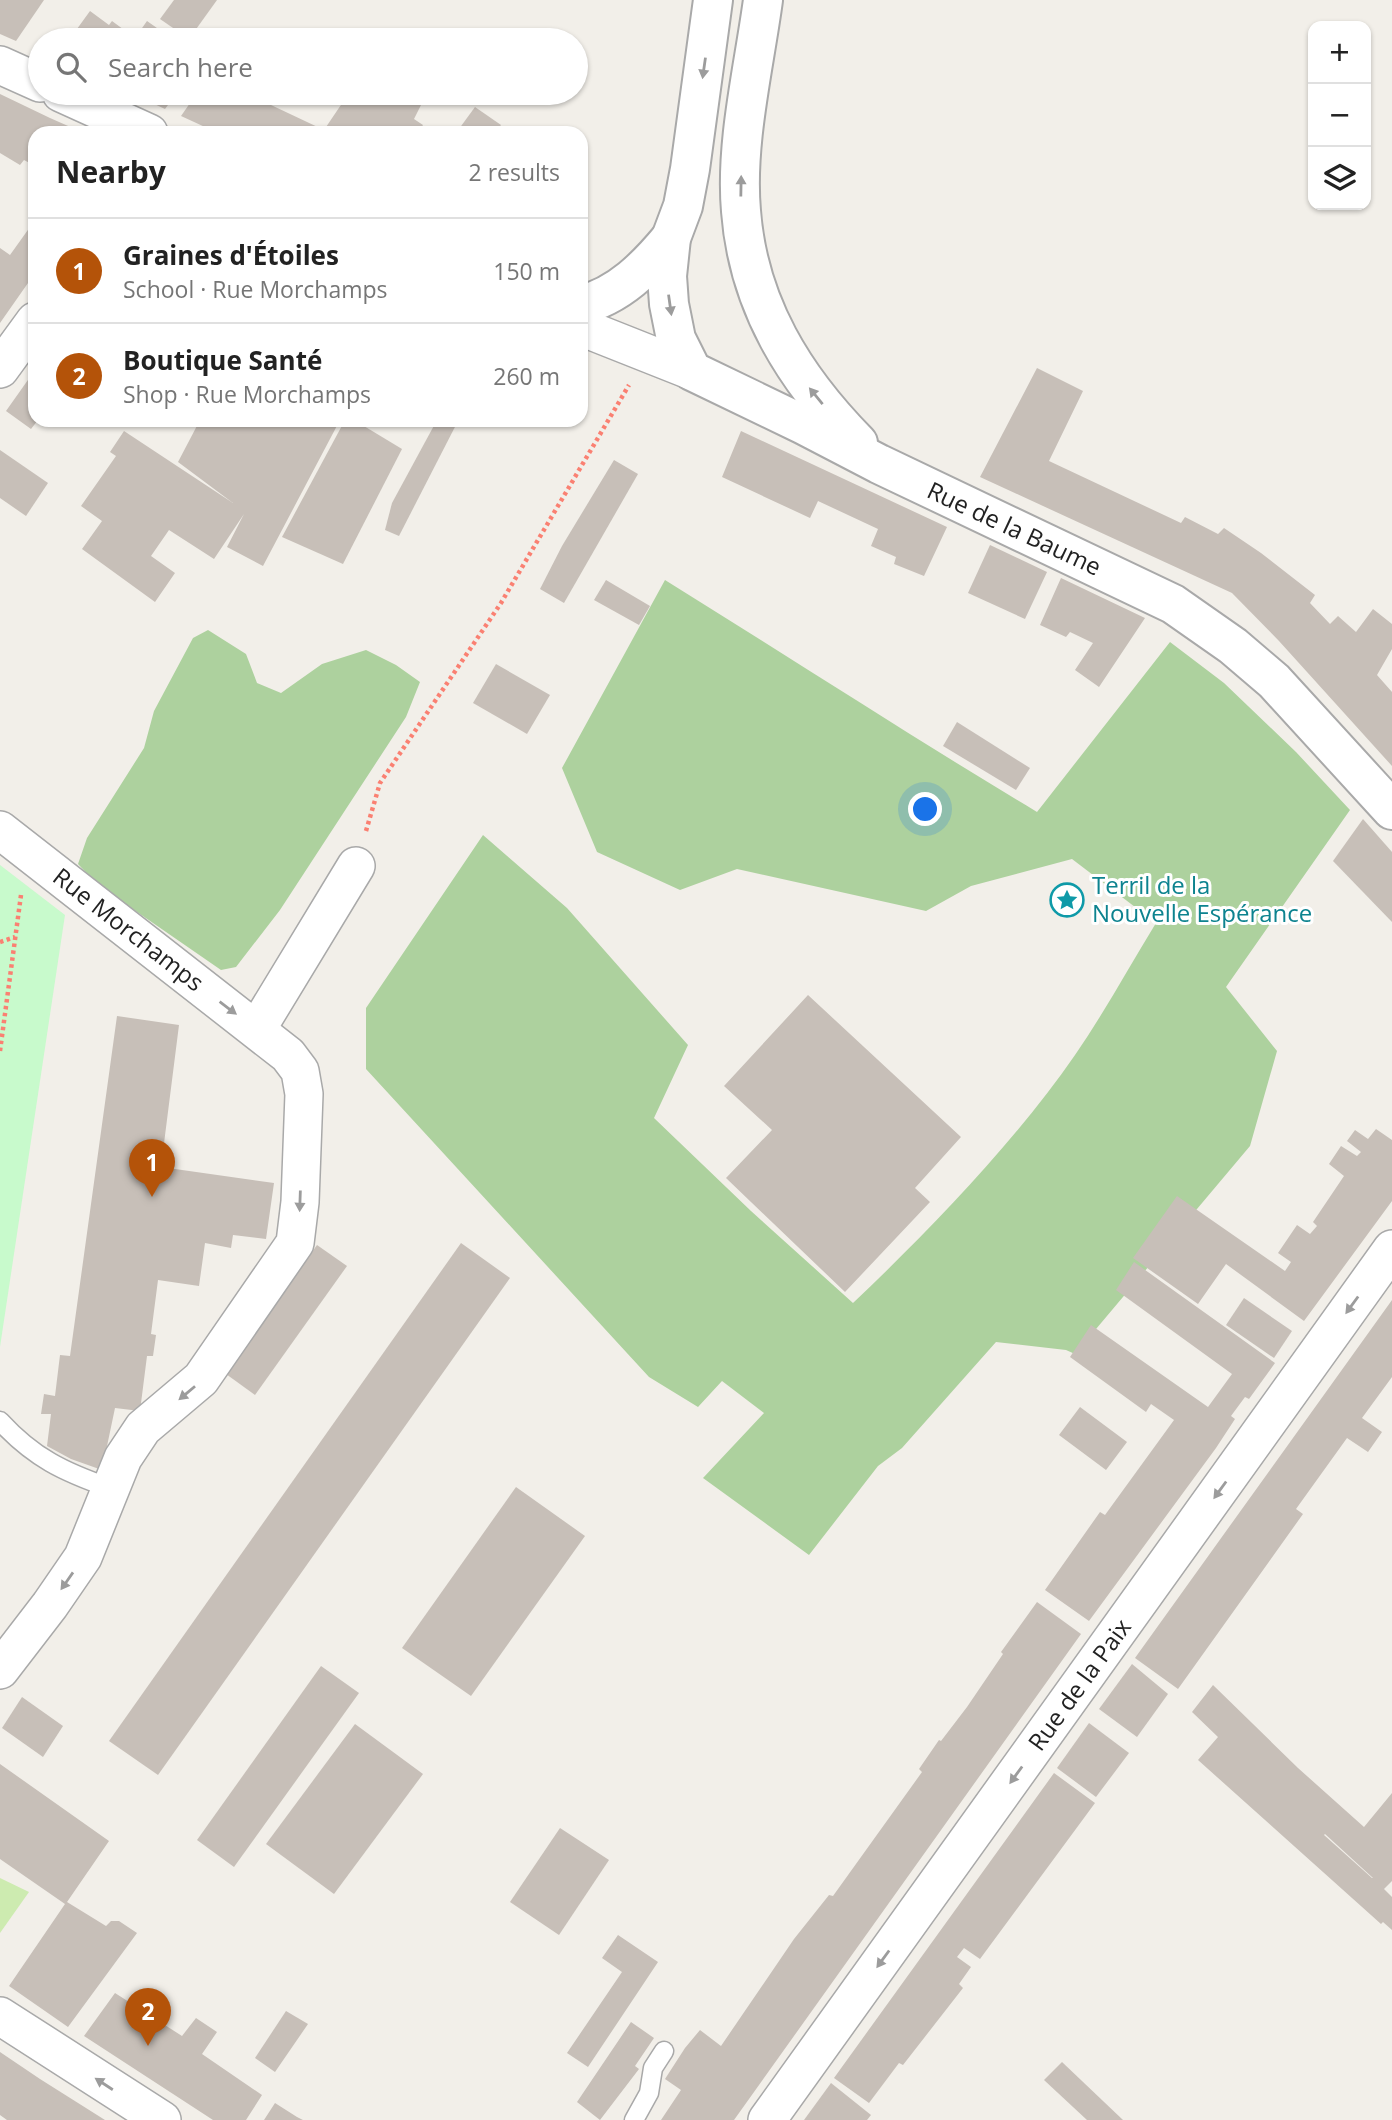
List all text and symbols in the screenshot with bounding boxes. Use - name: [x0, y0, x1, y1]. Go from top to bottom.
- map controls: [1308, 21, 1371, 210]
- button: +: [1308, 21, 1371, 84]
- search box: [28, 28, 588, 105]
- icon: search: [52, 48, 90, 86]
- text: Search here: [108, 49, 253, 85]
- one-way arrow: [698, 57, 709, 79]
- button: −: [1308, 84, 1371, 147]
- button: layers: [1308, 147, 1371, 210]
- text: Nearby: [56, 151, 166, 192]
- text: 2 results: [469, 156, 560, 188]
- one-way arrow: [735, 175, 747, 197]
- text: Graines d'Étoiles: [123, 237, 339, 273]
- text: 1: [72, 255, 86, 287]
- text: 150 m: [493, 255, 560, 287]
- text: School · Rue Morchamps: [123, 273, 388, 305]
- one-way arrow: [665, 295, 676, 317]
- text: Boutique Santé: [123, 342, 322, 378]
- text: 2: [72, 360, 86, 392]
- text: 260 m: [493, 360, 560, 392]
- text: Shop · Rue Morchamps: [123, 378, 371, 410]
- one-way arrow: [808, 388, 823, 406]
- street label: Rue de la Baume: [922, 473, 1107, 582]
- your location: [908, 792, 942, 826]
- street label: Rue Morchamps: [47, 859, 211, 998]
- place label: Terril de la Nouvelle Espérance: [1092, 868, 1312, 929]
- place icon: Terril de la Nouvelle Espérance: [1048, 881, 1086, 919]
- one-way arrow: [219, 1000, 237, 1014]
- pin: 1: [129, 1139, 175, 1197]
- one-way arrow: [294, 1191, 305, 1213]
- one-way arrow: [1345, 1296, 1359, 1314]
- one-way arrow: [178, 1385, 195, 1400]
- one-way arrow: [1213, 1481, 1227, 1499]
- one-way arrow: [60, 1572, 74, 1590]
- street label: Rue de la Paix: [1020, 1611, 1138, 1757]
- one-way arrow: [1009, 1766, 1023, 1784]
- one-way arrow: [877, 1950, 891, 1968]
- pin: 2: [125, 1988, 171, 2046]
- one-way arrow: [94, 2077, 113, 2090]

